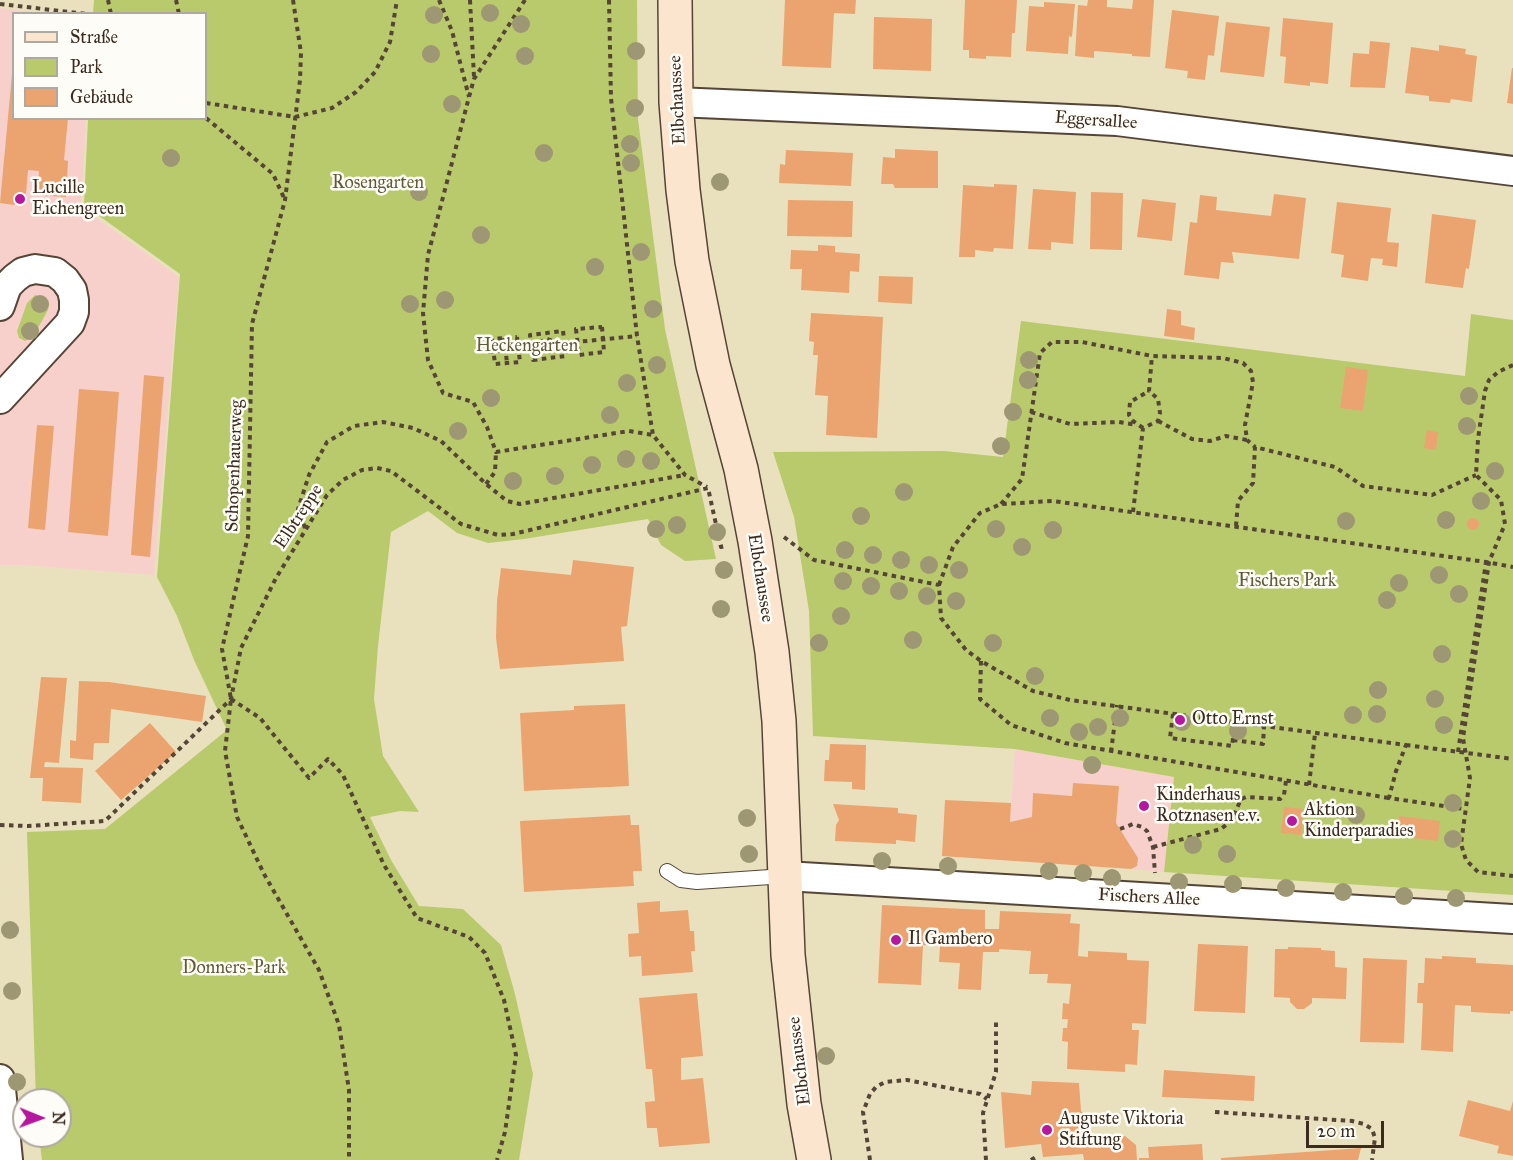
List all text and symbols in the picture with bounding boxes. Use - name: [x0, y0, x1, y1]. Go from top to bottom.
- legend: [12, 12, 207, 120]
- text: Straße: [70, 26, 118, 48]
- street label: Elbchaussee: [665, 55, 691, 145]
- text: Park: [70, 56, 103, 78]
- text: Gebäude: [70, 86, 133, 108]
- street label: Eggersallee: [1054, 107, 1138, 135]
- park label: Rosengarten: [332, 173, 424, 195]
- place label: Lucille Eichengreen: [32, 178, 124, 220]
- marker: Lucille Eichengreen: [13, 192, 27, 206]
- park label: Heckengarten: [476, 336, 578, 358]
- street label: Schopenhauerweg: [222, 399, 248, 533]
- street label: Elbtreppe: [270, 481, 328, 553]
- street label: Elbchaussee: [742, 532, 778, 624]
- park label: Fischers Park: [1238, 571, 1336, 593]
- place label: Otto Ernst: [1192, 709, 1274, 731]
- marker: Otto Ernst: [1173, 713, 1187, 727]
- place label: Kinderhaus Rotznasen e.v.: [1156, 785, 1260, 828]
- marker: Kinderhaus Rotznasen e.v.: [1137, 799, 1151, 813]
- place label: Aktion Kinderparadies: [1304, 800, 1414, 842]
- marker: Aktion Kinderparadies: [1285, 814, 1299, 828]
- street label: Fischers Allee: [1097, 885, 1201, 911]
- place label: Il Gambero: [908, 929, 992, 951]
- marker: Il Gambero: [889, 933, 903, 947]
- park label: Donners-Park: [182, 958, 286, 980]
- street label: Elbchaussee: [784, 1015, 816, 1107]
- north arrow: [12, 1088, 72, 1148]
- place label: Auguste Viktoria Stiftung: [1059, 1109, 1184, 1152]
- scale bar: [1309, 1109, 1387, 1147]
- text: N: [49, 1111, 68, 1125]
- text: 20 m: [1317, 1120, 1355, 1142]
- marker: Auguste Viktoria Stiftung: [1040, 1123, 1054, 1137]

